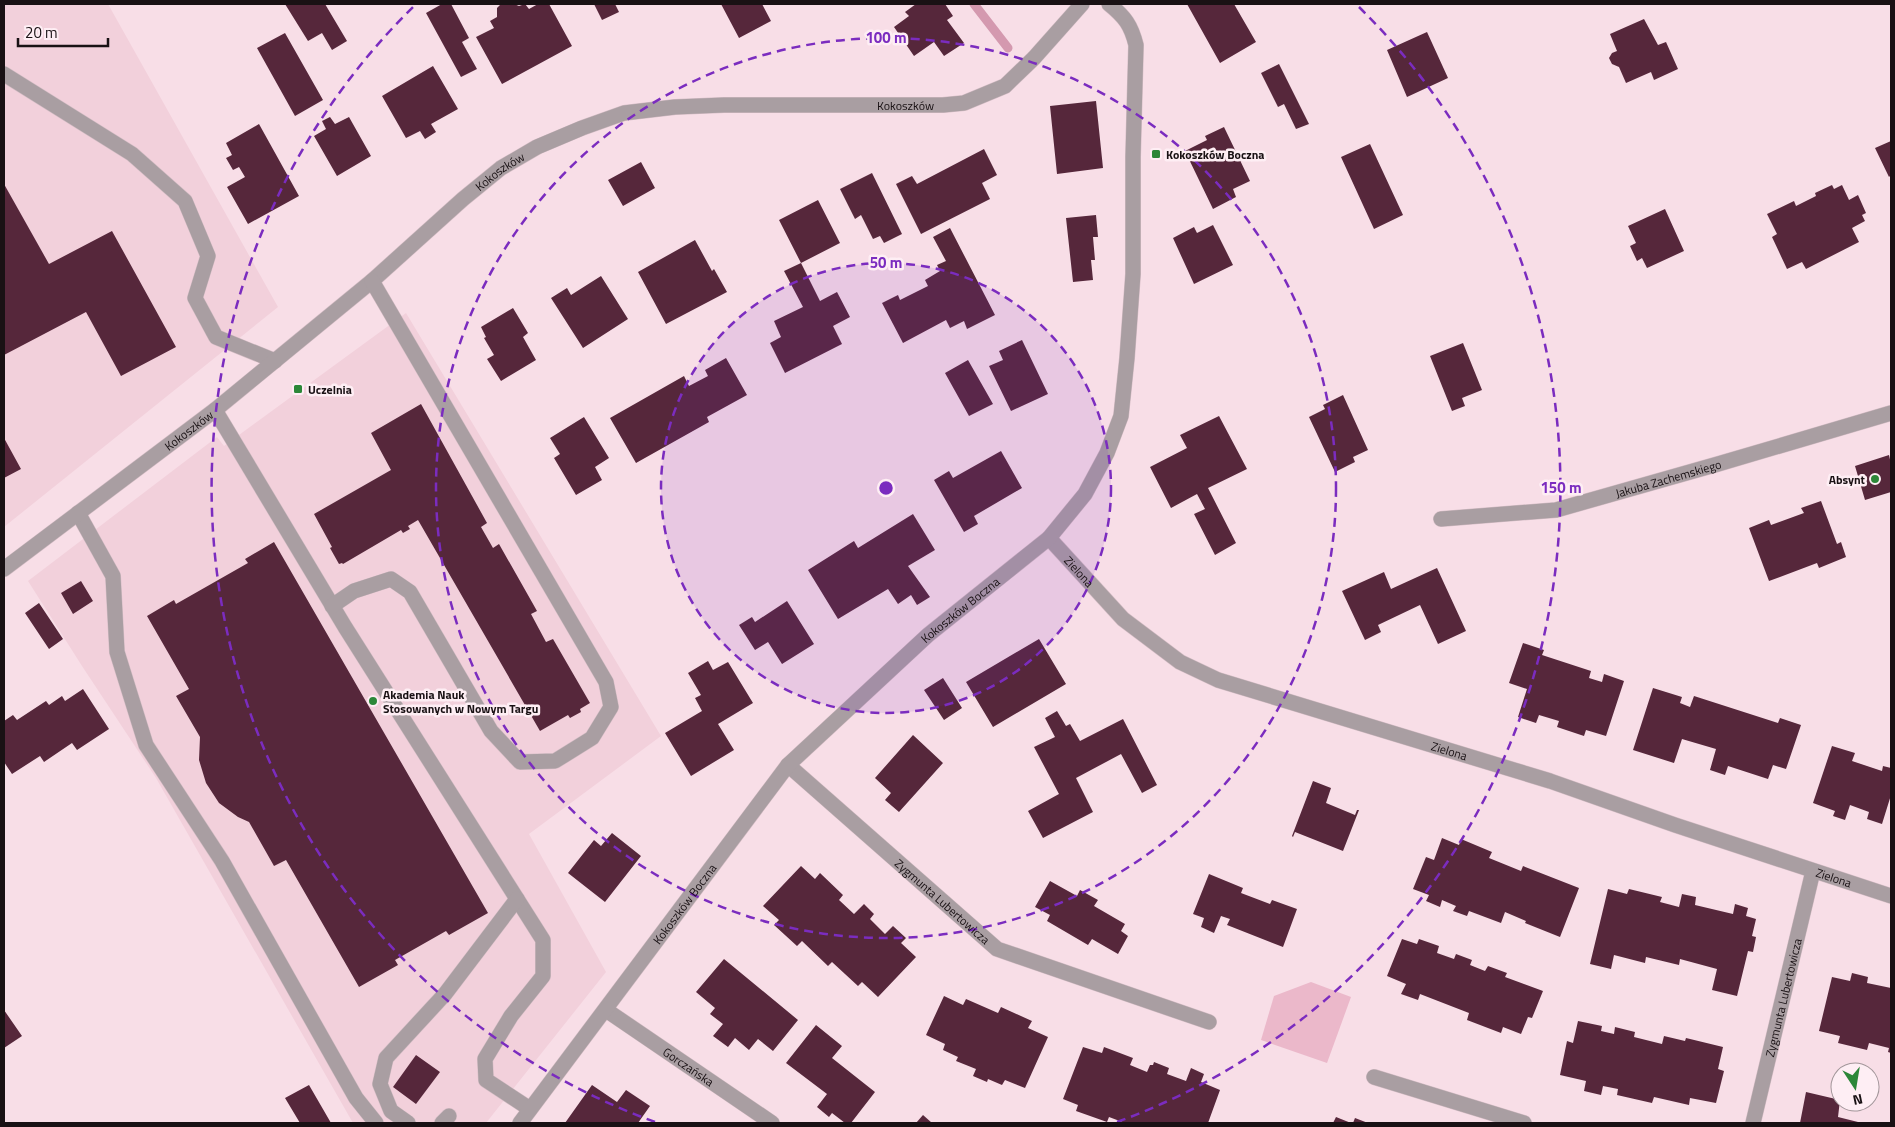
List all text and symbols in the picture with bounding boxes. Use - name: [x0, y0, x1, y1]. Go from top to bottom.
- scale bar: [18, 15, 108, 47]
- text: 20 m: [25, 21, 58, 44]
- text: 100 m: [865, 26, 907, 49]
- street label: Kokoszków: [877, 96, 934, 115]
- place label: Kokoszków Boczna: [1166, 145, 1265, 164]
- street label: Kokoszków: [471, 147, 528, 195]
- marker: Kokoszków Boczna: [1150, 148, 1162, 160]
- text: 50 m: [870, 251, 902, 274]
- place label: Uczelnia: [308, 380, 352, 399]
- marker: Uczelnia: [292, 383, 304, 395]
- street label: Kokoszków: [160, 405, 217, 455]
- street label: Jakuba Zachemskiego: [1613, 454, 1723, 502]
- place label: Absynt: [1829, 470, 1866, 489]
- marker: Absynt: [1869, 473, 1881, 485]
- text: 150 m: [1540, 476, 1582, 499]
- centre of rings: [877, 479, 895, 497]
- street label: Zielona: [1060, 551, 1099, 591]
- street label: Kokoszków Boczna: [916, 572, 1003, 647]
- place label: Akademia Nauk Stosowanych w Nowym Targu: [383, 685, 538, 718]
- marker: Akademia Nauk Stosowanych w Nowym Targu: [367, 695, 379, 707]
- street label: Zielona: [1429, 736, 1470, 765]
- street label: Zygmunta Lubertowicza: [891, 854, 994, 948]
- street label: Kokoszków Boczna: [648, 859, 721, 948]
- street label: Zielona: [1814, 862, 1854, 892]
- street label: Zygmunta Lubertowicza: [1760, 936, 1806, 1059]
- street label: Gorczańska: [659, 1042, 718, 1091]
- north arrow: [1830, 1062, 1880, 1112]
- text: N: [1851, 1089, 1865, 1111]

